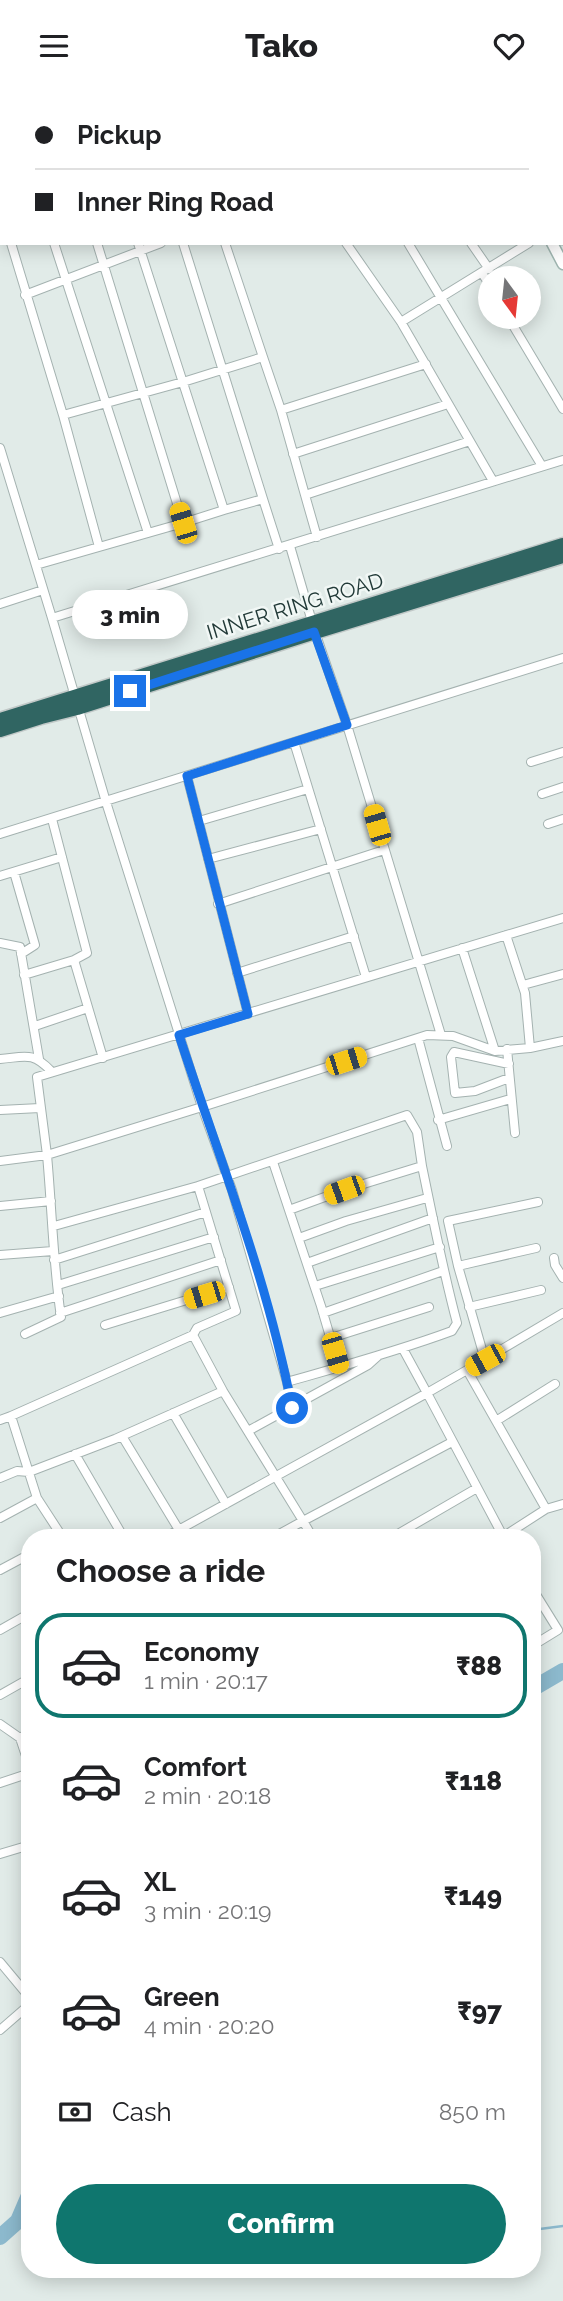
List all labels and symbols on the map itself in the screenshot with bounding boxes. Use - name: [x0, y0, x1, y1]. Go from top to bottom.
- north arrow: [478, 266, 541, 329]
- car: [167, 500, 200, 546]
- street label: INNER RING ROAD: [204, 567, 386, 645]
- callout: 3 min: [72, 589, 188, 639]
- route end: [114, 675, 146, 707]
- car: [362, 802, 393, 848]
- car: [323, 1045, 370, 1077]
- car: [321, 1173, 368, 1207]
- car: [181, 1279, 228, 1311]
- car: [320, 1330, 351, 1376]
- car: [462, 1341, 509, 1379]
- route start: [276, 1392, 308, 1424]

